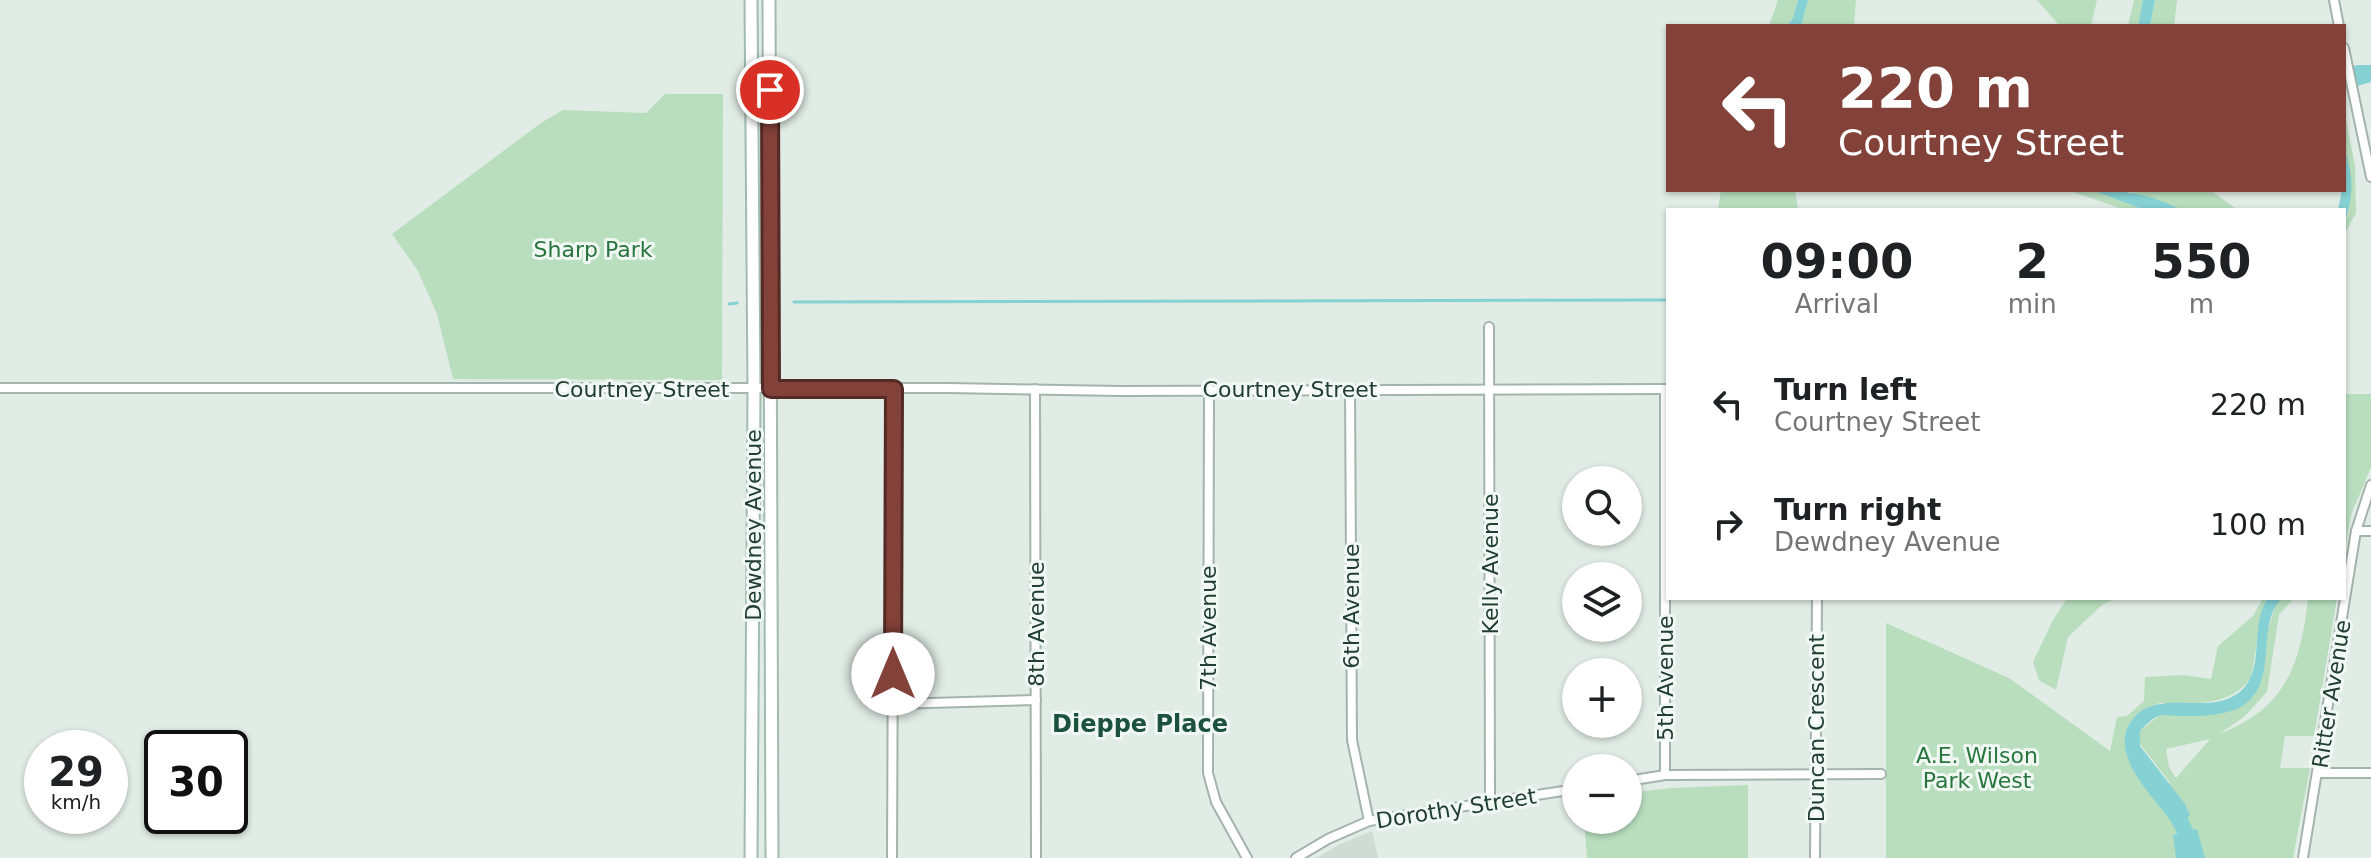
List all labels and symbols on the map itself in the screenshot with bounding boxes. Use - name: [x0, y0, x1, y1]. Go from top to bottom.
- pin: [736, 56, 804, 124]
- park label: Sharp Park: [534, 237, 653, 262]
- street label: Courtney Street: [555, 377, 730, 402]
- street label: Courtney Street: [1203, 377, 1378, 402]
- street label: Dewdney Avenue: [741, 429, 766, 621]
- street label: Kelly Avenue: [1478, 494, 1503, 634]
- street label: 6th Avenue: [1339, 543, 1364, 669]
- street label: 8th Avenue: [1024, 561, 1049, 687]
- street label: 7th Avenue: [1196, 565, 1221, 691]
- street label: 5th Avenue: [1653, 615, 1678, 741]
- street label: Ritter Avenue: [2307, 618, 2356, 770]
- position arrow: [851, 632, 935, 716]
- street label: Duncan Crescent: [1804, 633, 1829, 822]
- district label: Dieppe Place: [1052, 710, 1228, 738]
- speed limit sign: 30: [144, 730, 248, 834]
- park label: A.E. Wilson Park West: [1916, 743, 2038, 793]
- street label: Dorothy Street: [1374, 783, 1538, 834]

